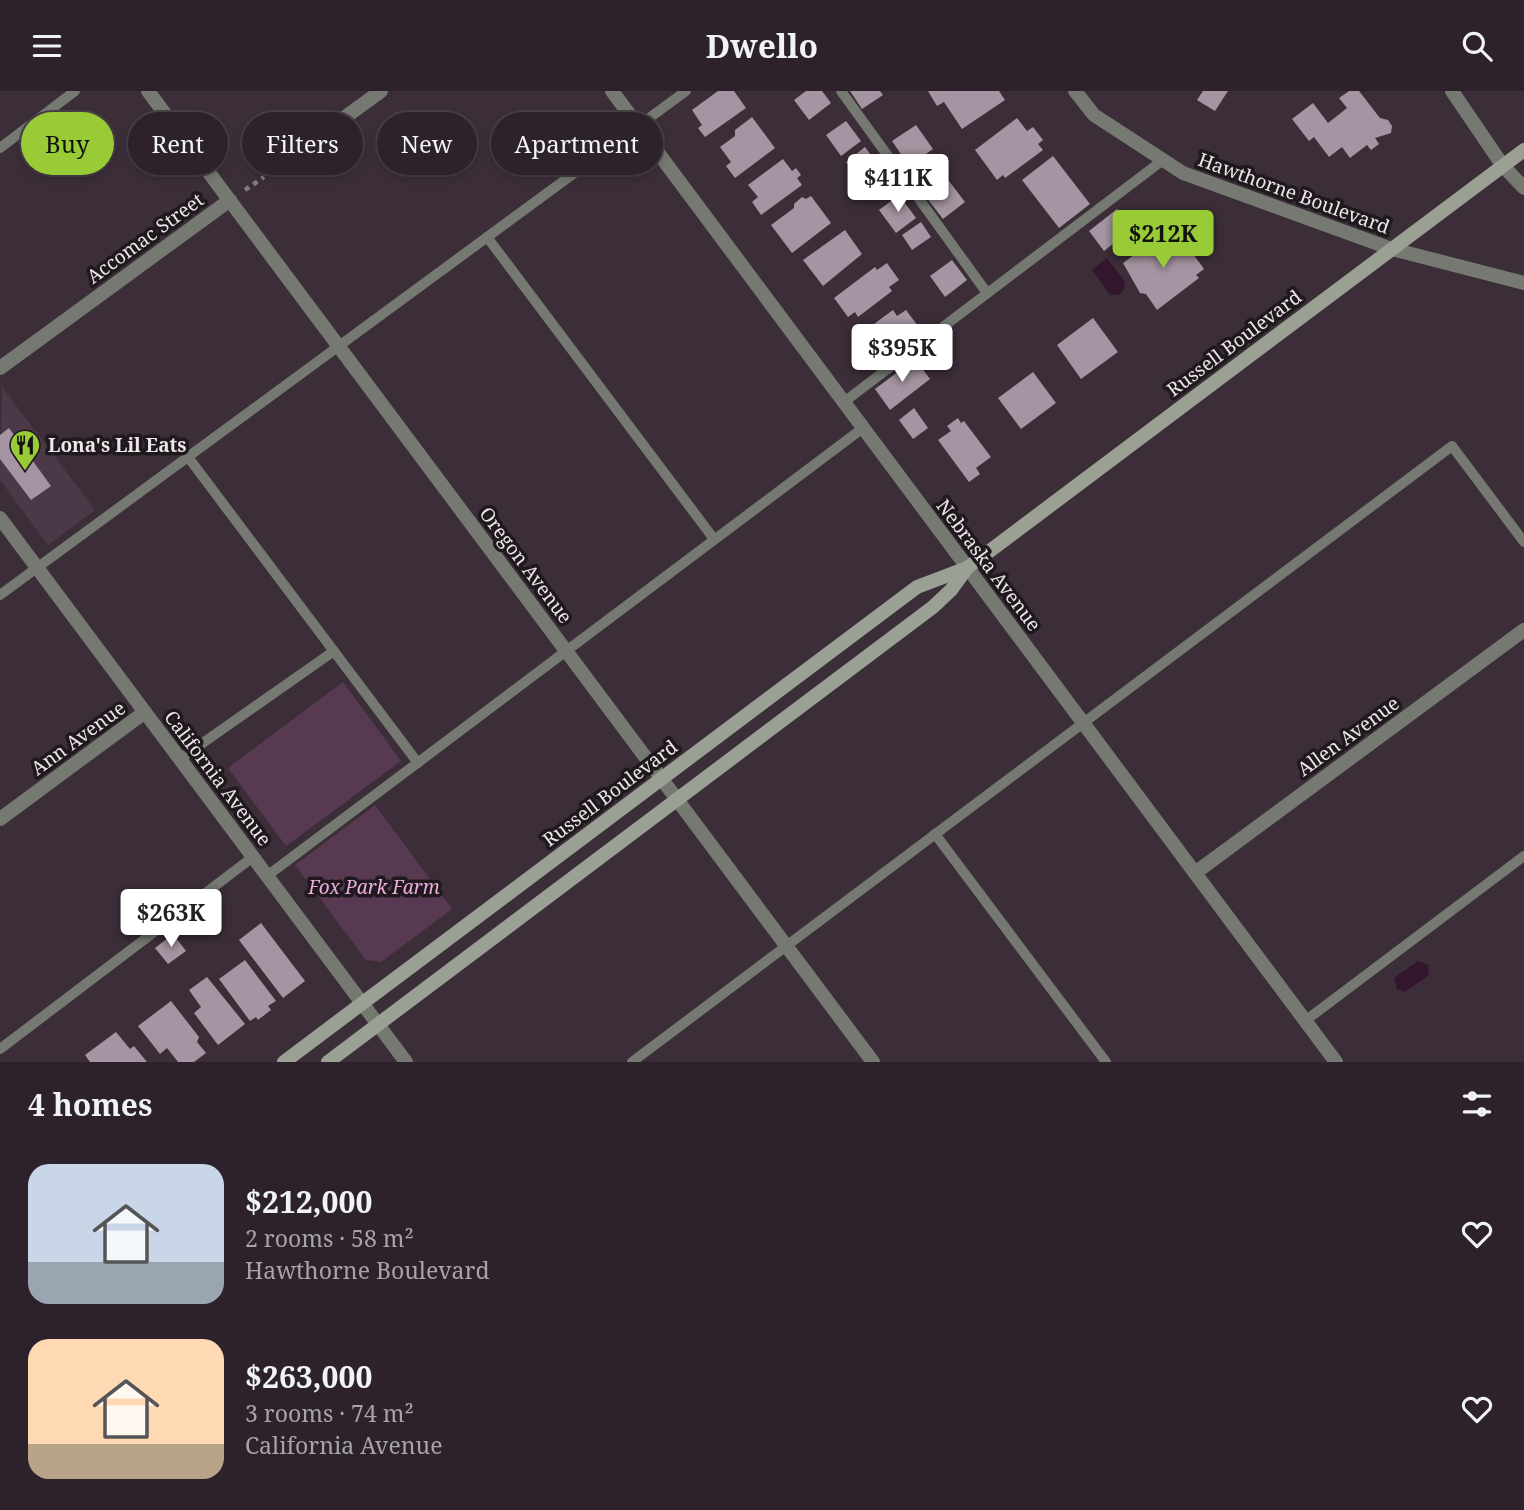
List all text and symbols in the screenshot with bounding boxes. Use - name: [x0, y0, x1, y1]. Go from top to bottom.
- text: Dwello: [706, 24, 818, 67]
- icon: menu: [28, 27, 66, 65]
- icon: search: [1458, 27, 1496, 65]
- chip: Buy: [21, 112, 114, 175]
- chip: Rent: [128, 112, 228, 175]
- chip: Filters: [242, 112, 363, 175]
- chip: New: [377, 112, 477, 175]
- chip: Apartment: [491, 112, 663, 175]
- street label: Hawthorne Boulevard: [1195, 146, 1394, 240]
- pin: $411K: [849, 155, 947, 214]
- text: $411K: [864, 161, 932, 193]
- street label: Accomac Street: [81, 187, 209, 289]
- pin: $212K: [1114, 211, 1212, 270]
- text: $212K: [1129, 217, 1197, 249]
- street label: Russell Boulevard: [1161, 284, 1307, 402]
- pin: $395K: [853, 324, 951, 384]
- text: $395K: [868, 331, 936, 363]
- restaurant icon: Lona's Lil Eats: [8, 428, 42, 472]
- place label: Lona's Lil Eats: [48, 432, 186, 458]
- street label: Nebraska Avenue: [931, 494, 1047, 636]
- street label: Oregon Avenue: [474, 501, 578, 629]
- street label: Allen Avenue: [1292, 690, 1404, 782]
- street label: Ann Avenue: [26, 695, 130, 781]
- street label: California Avenue: [159, 705, 277, 851]
- street label: Russell Boulevard: [537, 734, 683, 852]
- park label: Fox Park Farm: [307, 874, 440, 900]
- pin: $263K: [122, 889, 220, 949]
- text: $263K: [137, 896, 205, 928]
- text: 4 homes: [28, 1084, 152, 1125]
- icon: filters: [1458, 1085, 1496, 1123]
- text: $212,000: [245, 1181, 372, 1222]
- icon: home: [84, 1192, 168, 1276]
- icon: heart: [1458, 1215, 1496, 1253]
- text: 2 rooms · 58 m²: [245, 1222, 414, 1254]
- text: Hawthorne Boulevard: [245, 1254, 490, 1286]
- text: $263,000: [245, 1356, 372, 1397]
- icon: home: [84, 1367, 168, 1451]
- icon: heart: [1458, 1390, 1496, 1428]
- text: 3 rooms · 74 m²: [245, 1397, 414, 1429]
- text: California Avenue: [245, 1429, 442, 1461]

